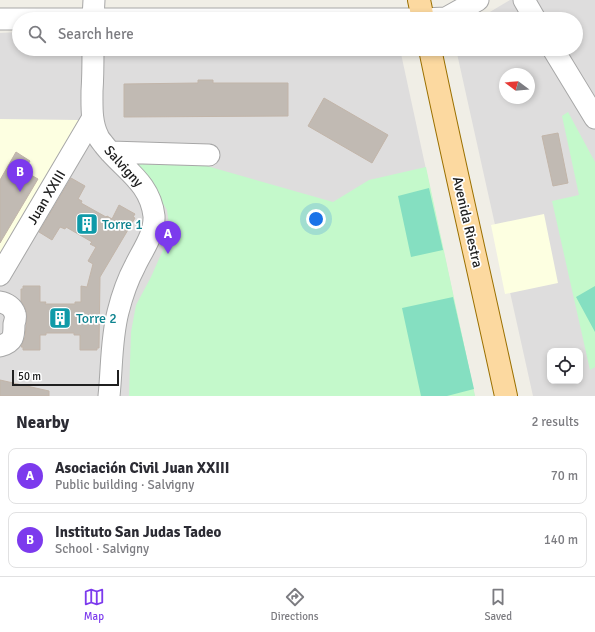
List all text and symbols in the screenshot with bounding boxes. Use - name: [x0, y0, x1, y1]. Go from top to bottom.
- search box: [12, 12, 583, 56]
- icon: search: [26, 23, 48, 45]
- text: Search here: [58, 25, 134, 43]
- north arrow: [499, 68, 535, 104]
- street label: Salvigny: [101, 142, 147, 191]
- pin: B: [7, 159, 33, 192]
- street label: Juan XXIII: [24, 167, 69, 228]
- street label: Avenida Riestra: [449, 175, 486, 269]
- your location: [306, 209, 326, 229]
- building icon: Torre 1: [74, 211, 100, 237]
- place label: Torre 1: [102, 216, 143, 233]
- pin: A: [155, 221, 181, 254]
- building icon: Torre 2: [47, 305, 73, 331]
- place label: Torre 2: [76, 310, 117, 327]
- map controls: [547, 348, 583, 384]
- button: locate: [547, 348, 583, 384]
- scale bar: [12, 368, 119, 387]
- text: 50 m: [18, 370, 41, 383]
- text: Nearby: [16, 412, 69, 433]
- text: 2 results: [531, 414, 579, 430]
- text: Asociación Civil Juan XXIII: [55, 459, 229, 477]
- text: A: [26, 468, 34, 484]
- text: 70 m: [551, 468, 578, 484]
- text: Public building · Salvigny: [55, 477, 194, 493]
- text: Instituto San Judas Tadeo: [55, 523, 221, 541]
- text: B: [26, 532, 34, 548]
- text: 140 m: [544, 532, 578, 548]
- text: School · Salvigny: [55, 541, 149, 557]
- tab: Map: [83, 586, 105, 623]
- tab: Directions: [271, 586, 319, 623]
- tab: Saved: [484, 586, 512, 623]

